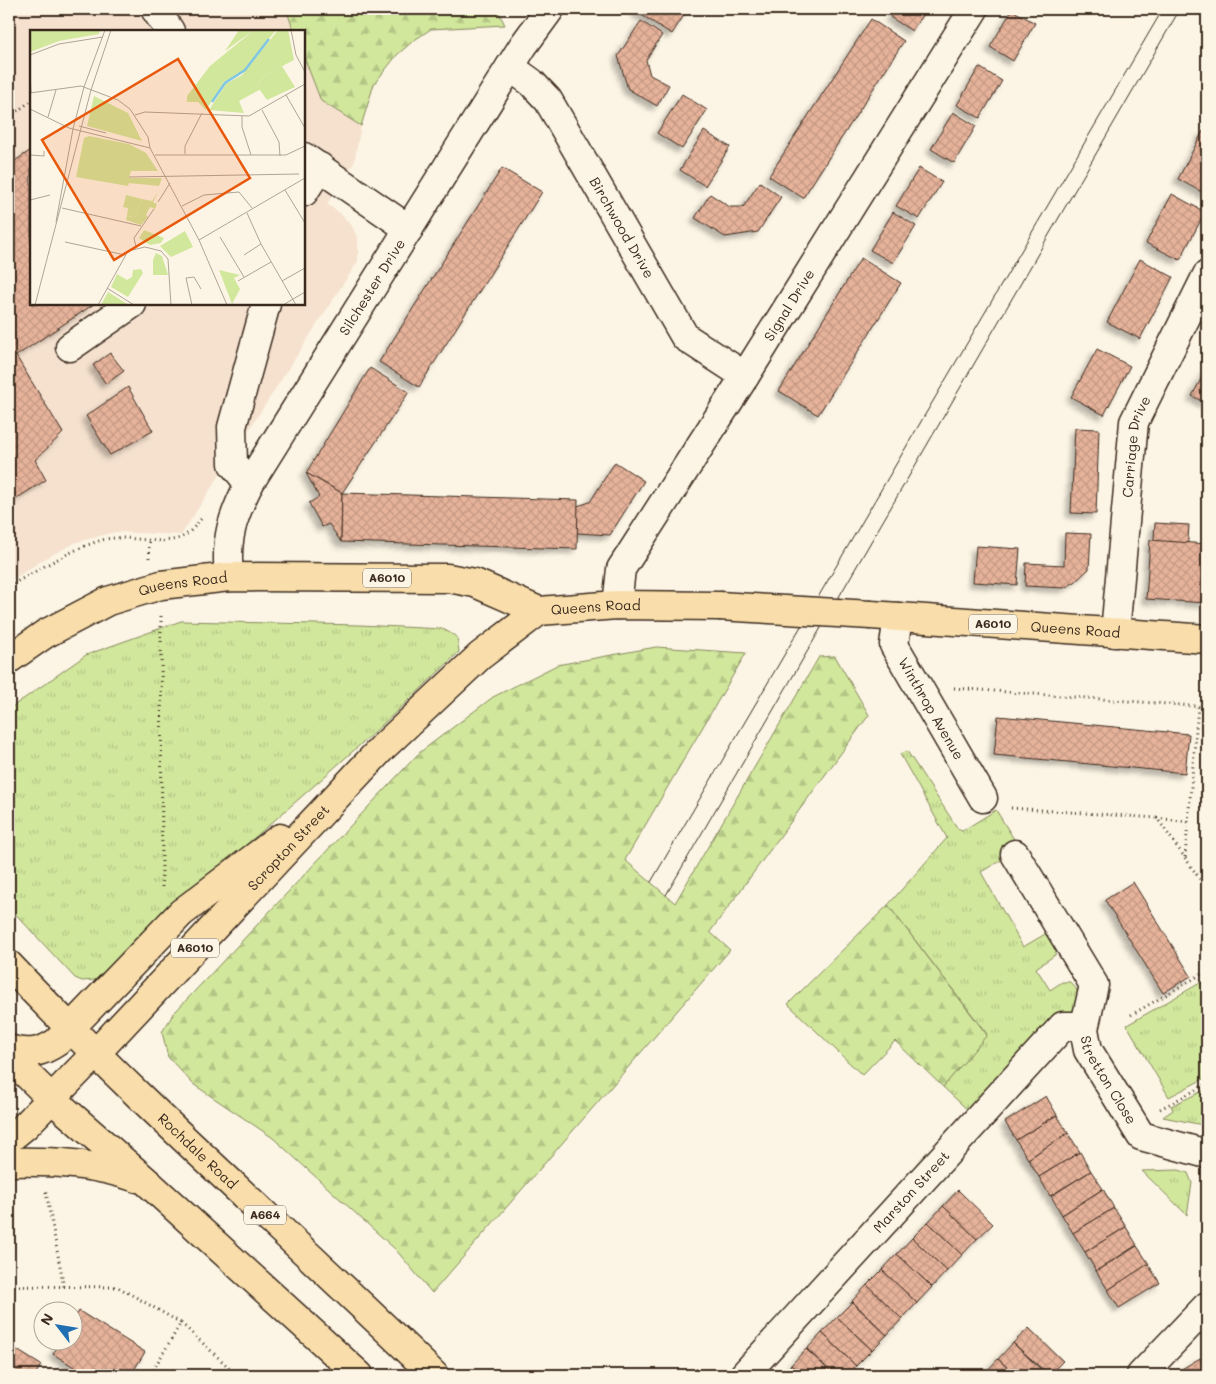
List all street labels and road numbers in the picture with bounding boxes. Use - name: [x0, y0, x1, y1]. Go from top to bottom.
- street label: Birchwood Drive: [585, 173, 659, 282]
- street label: Silchester Drive: [334, 235, 409, 339]
- street label: Signal Drive: [759, 265, 818, 345]
- street label: Carriage Drive: [1117, 392, 1155, 498]
- street label: Queens Road: [136, 567, 228, 600]
- road number: A6010: [363, 568, 411, 588]
- street label: Queens Road: [550, 595, 641, 619]
- road number: A6010: [969, 614, 1017, 634]
- street label: Queens Road: [1030, 616, 1121, 642]
- street label: Winthrop Avenue: [894, 654, 969, 763]
- street label: Scropton Street: [243, 800, 333, 894]
- road number: A6010: [171, 938, 219, 958]
- street label: Stretton Close: [1076, 1034, 1141, 1128]
- street label: Rochdale Road: [154, 1109, 242, 1193]
- street label: Marston Street: [868, 1146, 953, 1237]
- road number: A664: [244, 1206, 286, 1224]

